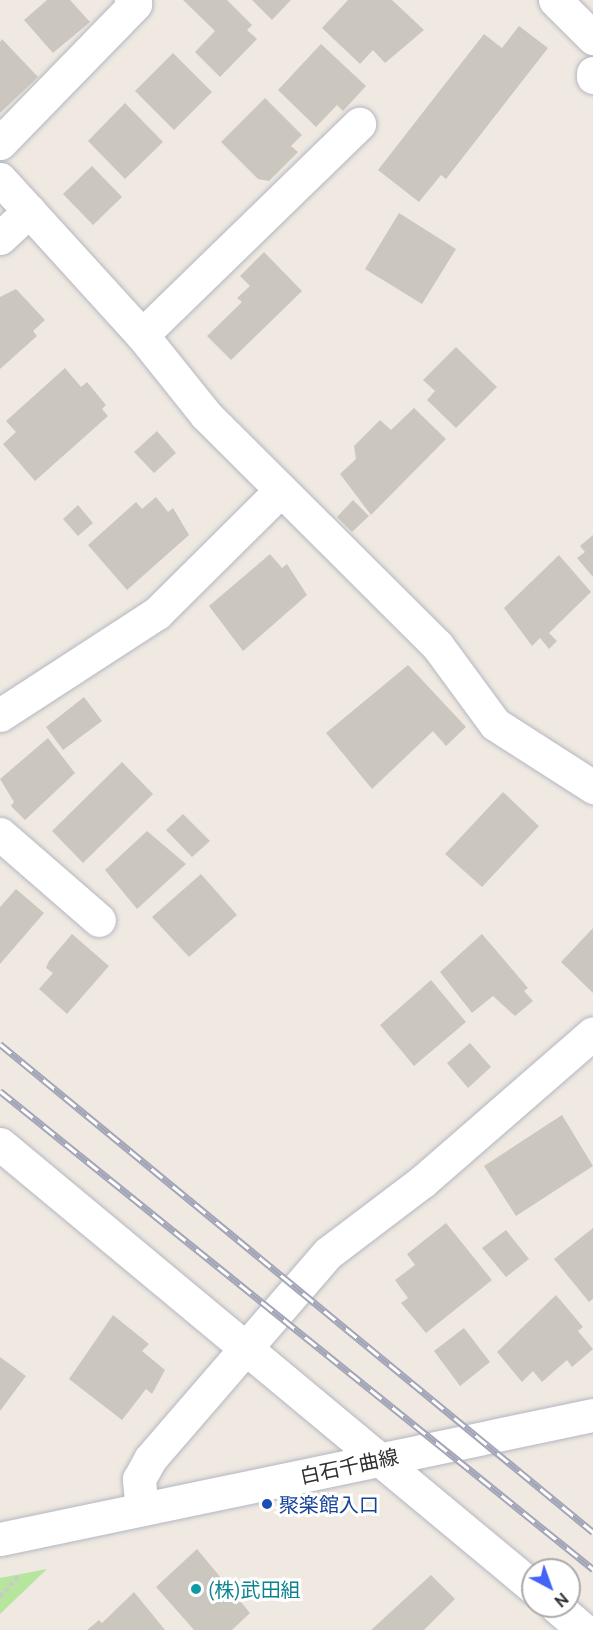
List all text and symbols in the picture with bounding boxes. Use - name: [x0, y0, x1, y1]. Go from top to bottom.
- street label: 白石千曲線: [298, 1444, 400, 1488]
- place label: 聚楽館入口: [279, 1492, 379, 1516]
- marker: 聚楽館入口: [260, 1497, 274, 1511]
- north arrow: [521, 1558, 581, 1618]
- place label: (株)武田組: [208, 1577, 301, 1601]
- marker: (株)武田組: [189, 1582, 203, 1596]
- text: N: [551, 1589, 572, 1611]

